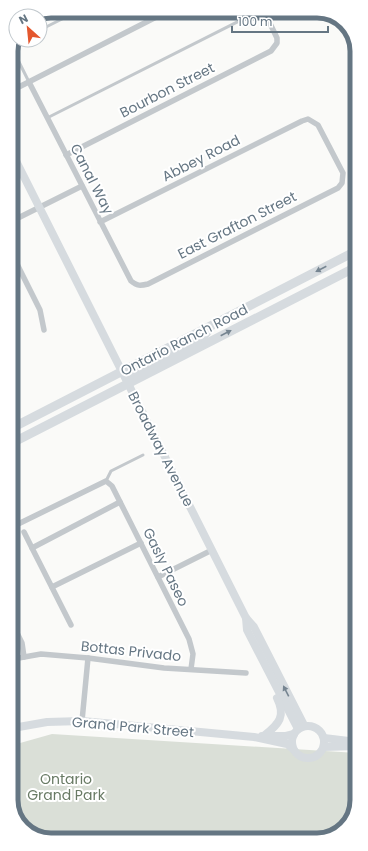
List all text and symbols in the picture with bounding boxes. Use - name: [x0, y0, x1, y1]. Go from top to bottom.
- north arrow: [8, 8, 48, 48]
- scale bar: [232, 8, 328, 34]
- text: N: [16, 10, 31, 28]
- text: 100 m: [238, 13, 272, 30]
- street label: Bourbon Street: [116, 58, 218, 122]
- street label: Abbey Road: [159, 130, 243, 186]
- street label: Canal Way: [66, 140, 118, 218]
- street label: East Grafton Street: [174, 186, 300, 264]
- one-way arrow: [315, 266, 327, 272]
- street label: Ontario Ranch Road: [117, 299, 251, 381]
- one-way arrow: [220, 330, 231, 336]
- street label: Broadway Avenue: [123, 388, 199, 510]
- street label: Gasly Paseo: [138, 524, 194, 610]
- street label: Bottas Privado: [80, 636, 182, 666]
- one-way arrow: [283, 685, 289, 696]
- street label: Grand Park Street: [71, 712, 195, 742]
- park label: Ontario Grand Park: [27, 769, 106, 805]

